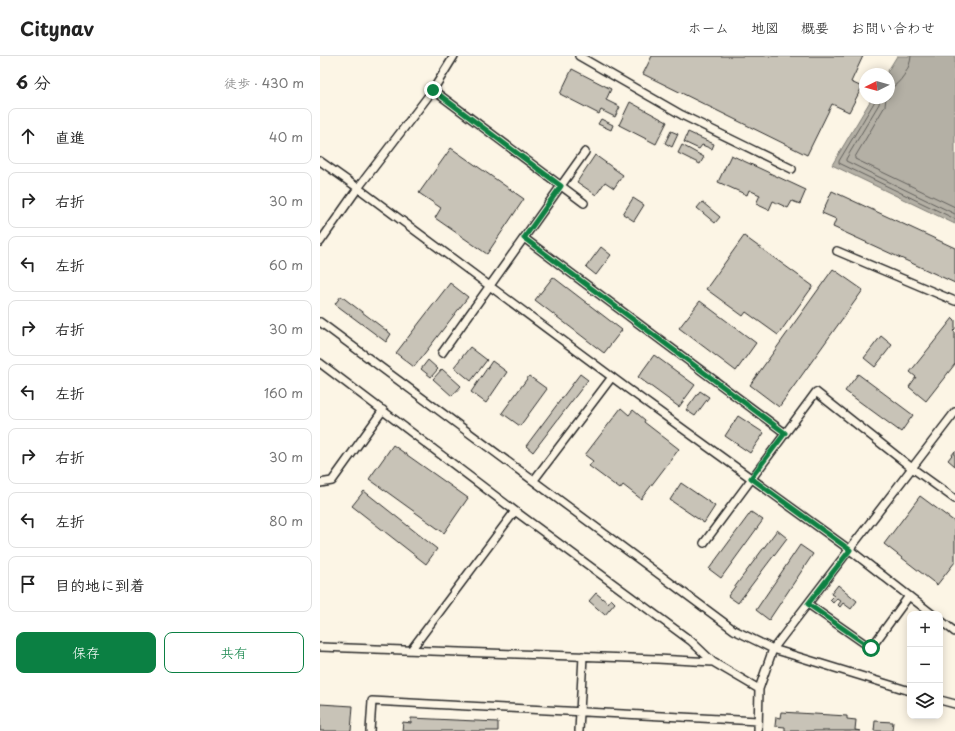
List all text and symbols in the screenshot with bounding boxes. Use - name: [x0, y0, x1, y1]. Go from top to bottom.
- text: Citynav: [20, 14, 94, 42]
- text: ホーム: [688, 17, 729, 38]
- text: 地図: [751, 17, 779, 38]
- text: 概要: [801, 17, 829, 38]
- text: お問い合わせ: [851, 17, 935, 38]
- north arrow: [859, 68, 895, 104]
- text: 6 分: [16, 69, 50, 95]
- text: 徒歩 · 430 m: [224, 73, 304, 92]
- route end: [424, 81, 442, 99]
- icon: ahead: [17, 125, 39, 147]
- text: 直進: [55, 125, 85, 148]
- text: 40 m: [269, 127, 303, 146]
- icon: right: [17, 189, 39, 211]
- text: 右折: [55, 189, 85, 212]
- text: 30 m: [269, 191, 303, 210]
- icon: left: [17, 253, 39, 275]
- text: 左折: [55, 253, 85, 276]
- text: 60 m: [269, 255, 303, 274]
- icon: right: [17, 317, 39, 339]
- text: 右折: [55, 317, 85, 340]
- text: 30 m: [269, 319, 303, 338]
- icon: left: [17, 381, 39, 403]
- text: 左折: [55, 381, 85, 404]
- text: 160 m: [264, 383, 303, 402]
- icon: right: [17, 445, 39, 467]
- text: 右折: [55, 445, 85, 468]
- text: 30 m: [269, 447, 303, 466]
- icon: left: [17, 509, 39, 531]
- text: 左折: [55, 509, 85, 532]
- text: 80 m: [269, 511, 303, 530]
- icon: arrive: [17, 573, 39, 595]
- text: 目的地に到着: [55, 573, 145, 596]
- map controls: [907, 611, 943, 719]
- button: +: [907, 611, 943, 647]
- button: 保存: [16, 632, 156, 673]
- button: 共有: [164, 632, 304, 673]
- route start: [862, 639, 880, 657]
- button: −: [907, 647, 943, 683]
- button: layers: [907, 683, 943, 719]

